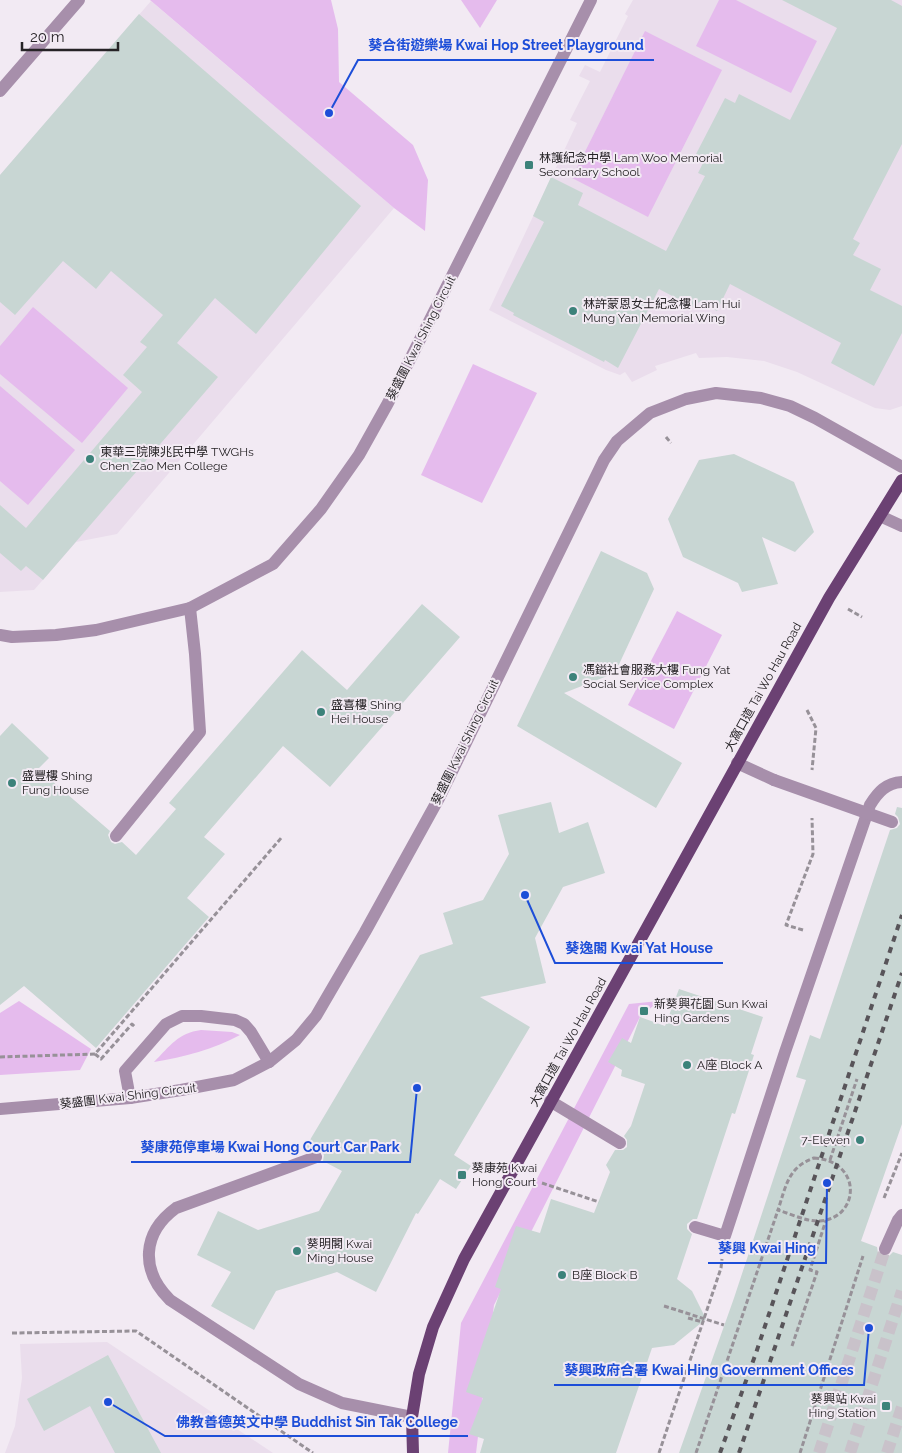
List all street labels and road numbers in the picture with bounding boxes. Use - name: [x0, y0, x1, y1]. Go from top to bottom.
- street label: 葵盛圍 Kwai Shing Circuit: [383, 273, 459, 403]
- street label: 大窩口道 Tai Wo Hau Road: [722, 620, 804, 754]
- street label: 葵盛圍 Kwai Shing Circuit: [429, 677, 501, 807]
- street label: 大窩口道 Tai Wo Hau Road: [527, 975, 609, 1109]
- street label: 葵盛圍 Kwai Shing Circuit: [59, 1081, 197, 1111]

